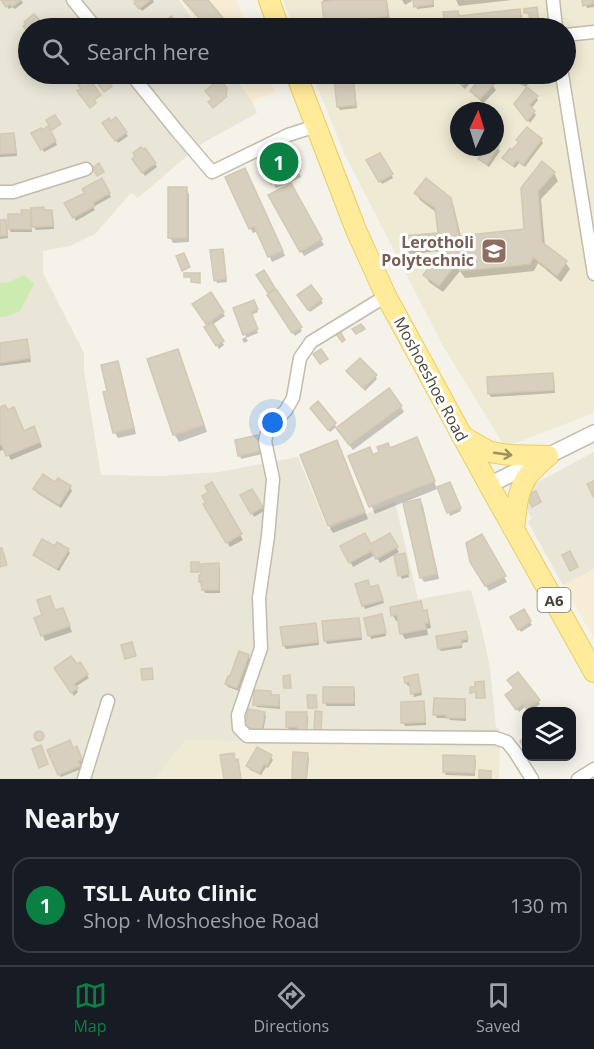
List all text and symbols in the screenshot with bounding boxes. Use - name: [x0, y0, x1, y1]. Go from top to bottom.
- search box: [18, 18, 576, 84]
- icon: search: [39, 35, 72, 68]
- text: Search here: [87, 36, 210, 66]
- north arrow: [450, 102, 504, 156]
- pin: 1: [260, 140, 298, 184]
- place label: Lerotholi Polytechnic: [381, 231, 474, 271]
- school or university icon: Lerotholi Polytechnic: [479, 236, 509, 266]
- street label: Moshoeshoe Road: [389, 313, 473, 445]
- your location: [258, 408, 287, 437]
- one-way arrow: [492, 449, 512, 460]
- road number: A6: [538, 588, 570, 612]
- map controls: [522, 707, 576, 761]
- button: layers: [522, 707, 576, 761]
- text: Nearby: [24, 800, 119, 836]
- text: TSLL Auto Clinic: [83, 877, 257, 907]
- text: 1: [40, 892, 51, 919]
- text: 130 m: [510, 892, 568, 919]
- text: Shop · Moshoeshoe Road: [83, 907, 319, 934]
- tab: Map: [73, 979, 107, 1037]
- tab: Directions: [253, 979, 329, 1037]
- tab: Saved: [476, 979, 521, 1037]

